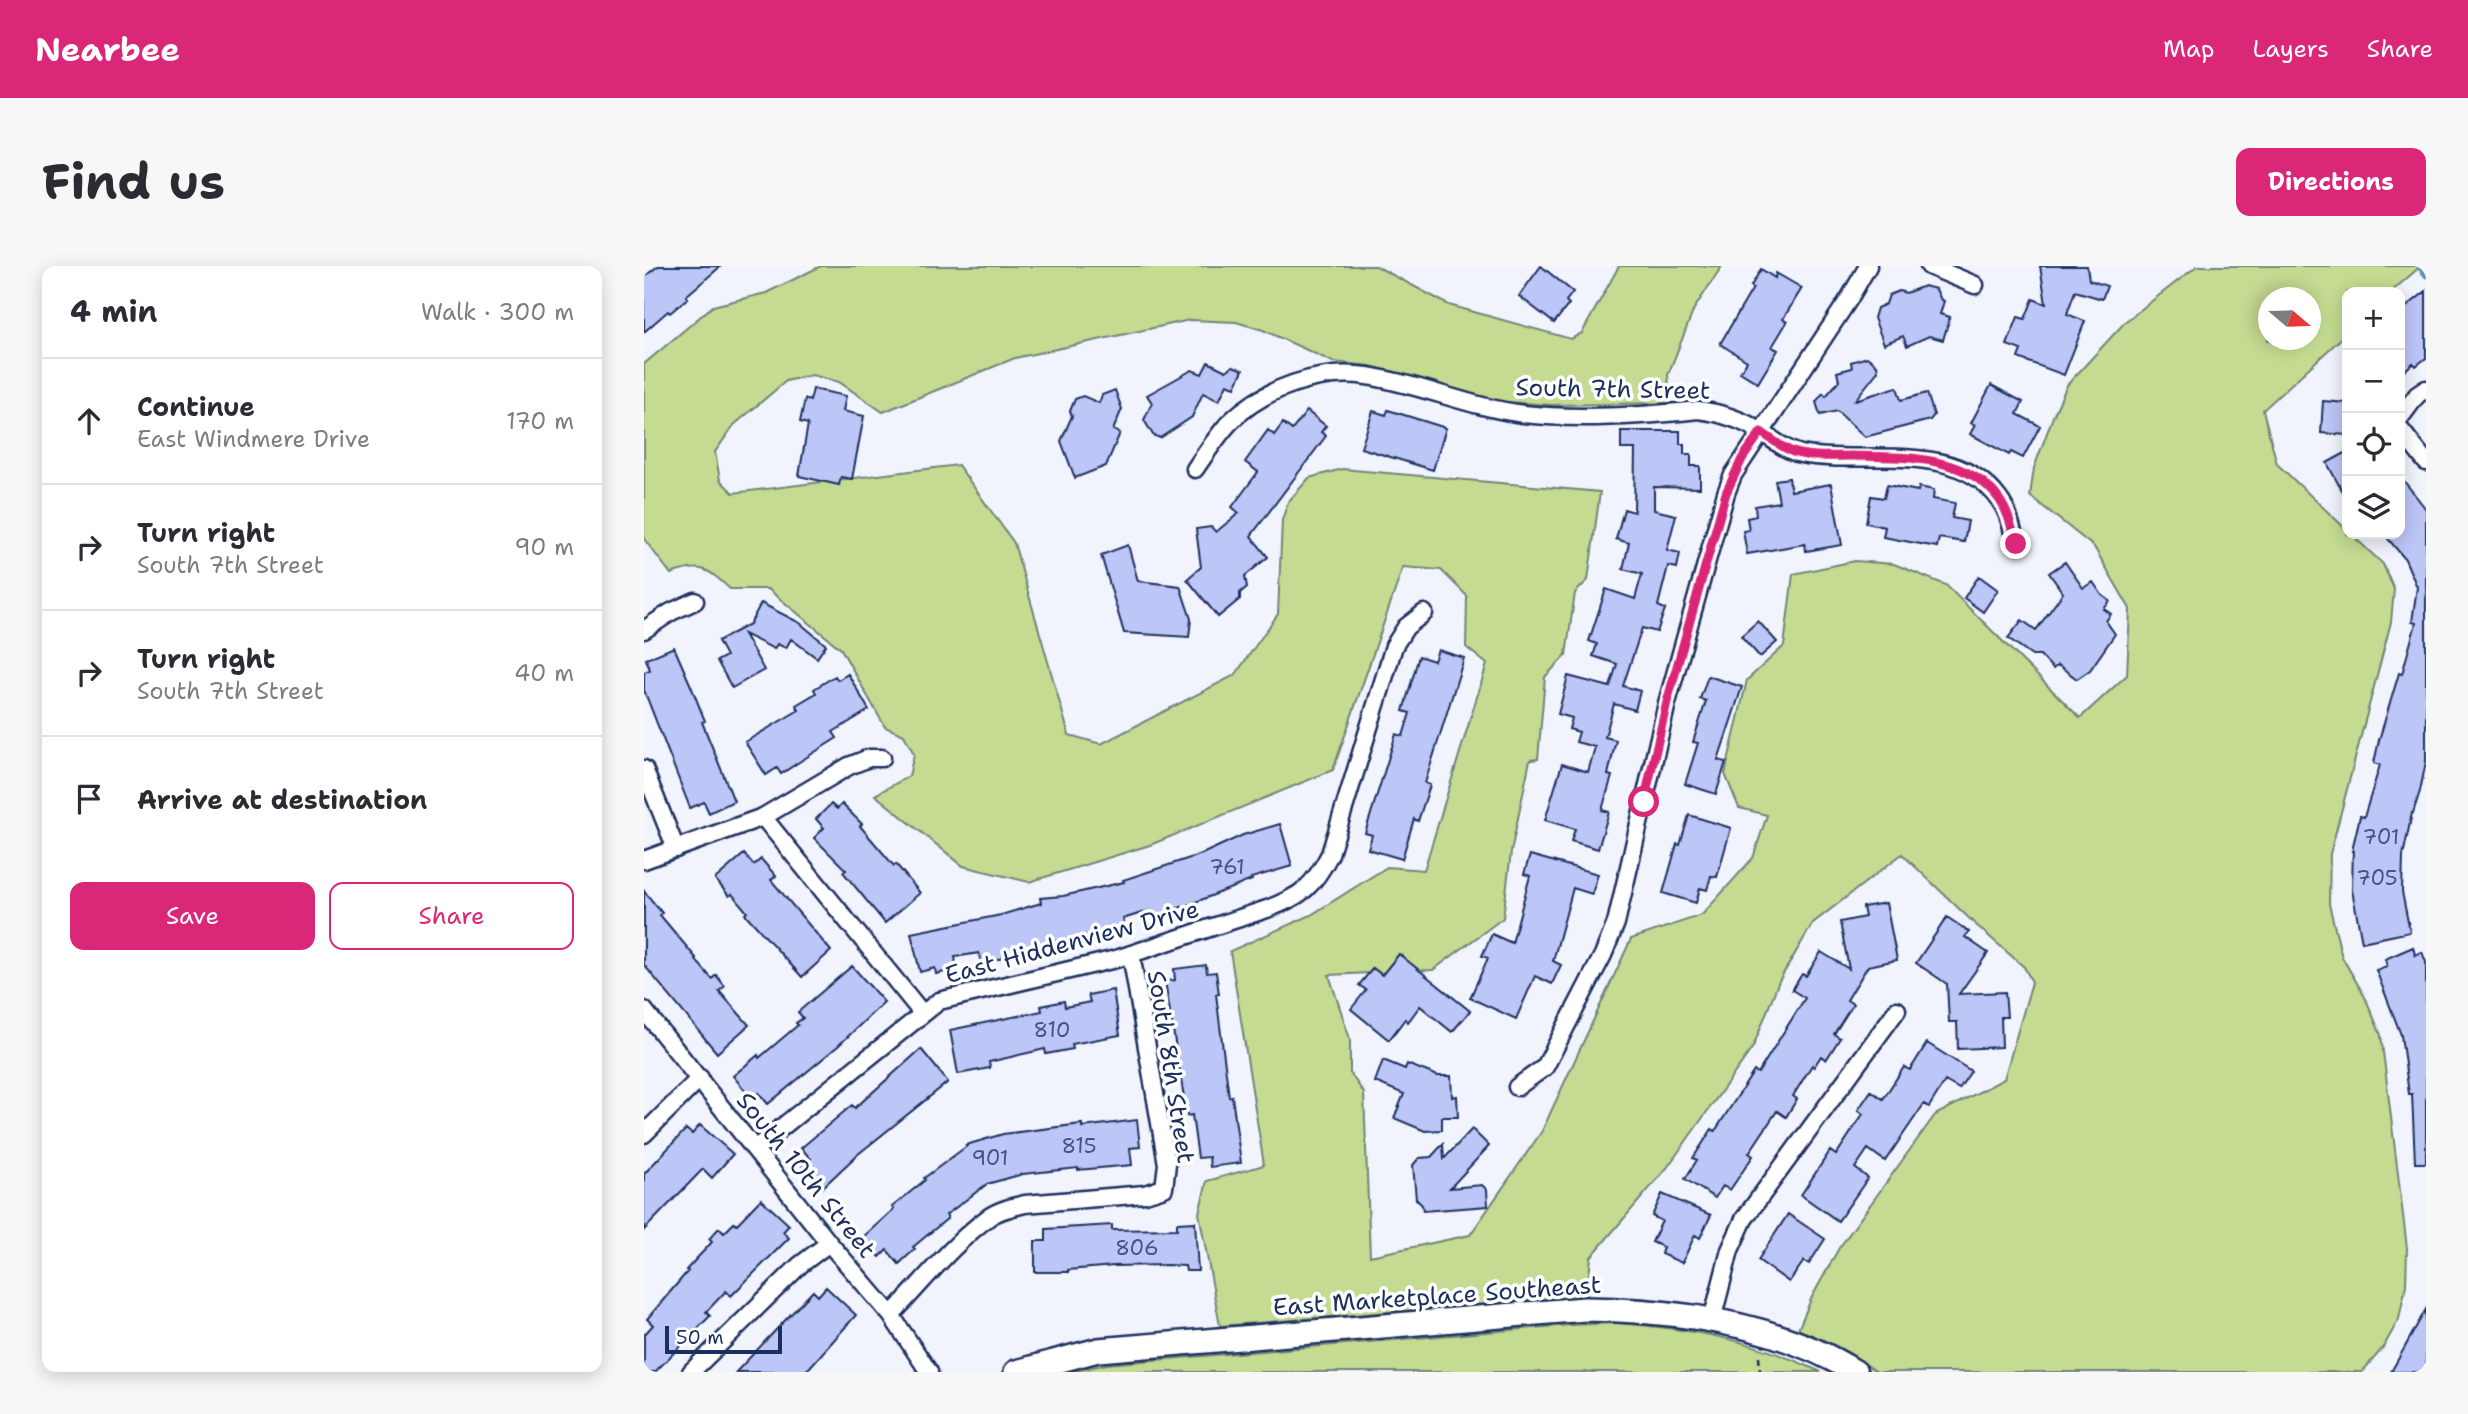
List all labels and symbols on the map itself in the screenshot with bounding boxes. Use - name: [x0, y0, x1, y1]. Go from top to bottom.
- north arrow: [2258, 287, 2321, 350]
- street label: South 7th Street: [1515, 371, 1711, 407]
- route end: [2000, 528, 2031, 559]
- route start: [1628, 786, 1659, 817]
- house number: 701: [2362, 823, 2400, 851]
- house number: 761: [1209, 853, 1245, 881]
- house number: 705: [2356, 864, 2398, 892]
- street label: East Hiddenview Drive: [942, 893, 1202, 991]
- street label: South 8th Street: [1140, 968, 1202, 1166]
- house number: 810: [1034, 1016, 1070, 1044]
- street label: South 10th Street: [729, 1085, 883, 1265]
- house number: 815: [1061, 1132, 1097, 1160]
- house number: 901: [971, 1144, 1009, 1172]
- house number: 806: [1115, 1234, 1159, 1262]
- street label: East Marketplace Southeast: [1272, 1269, 1602, 1323]
- scale bar: [665, 1323, 782, 1355]

